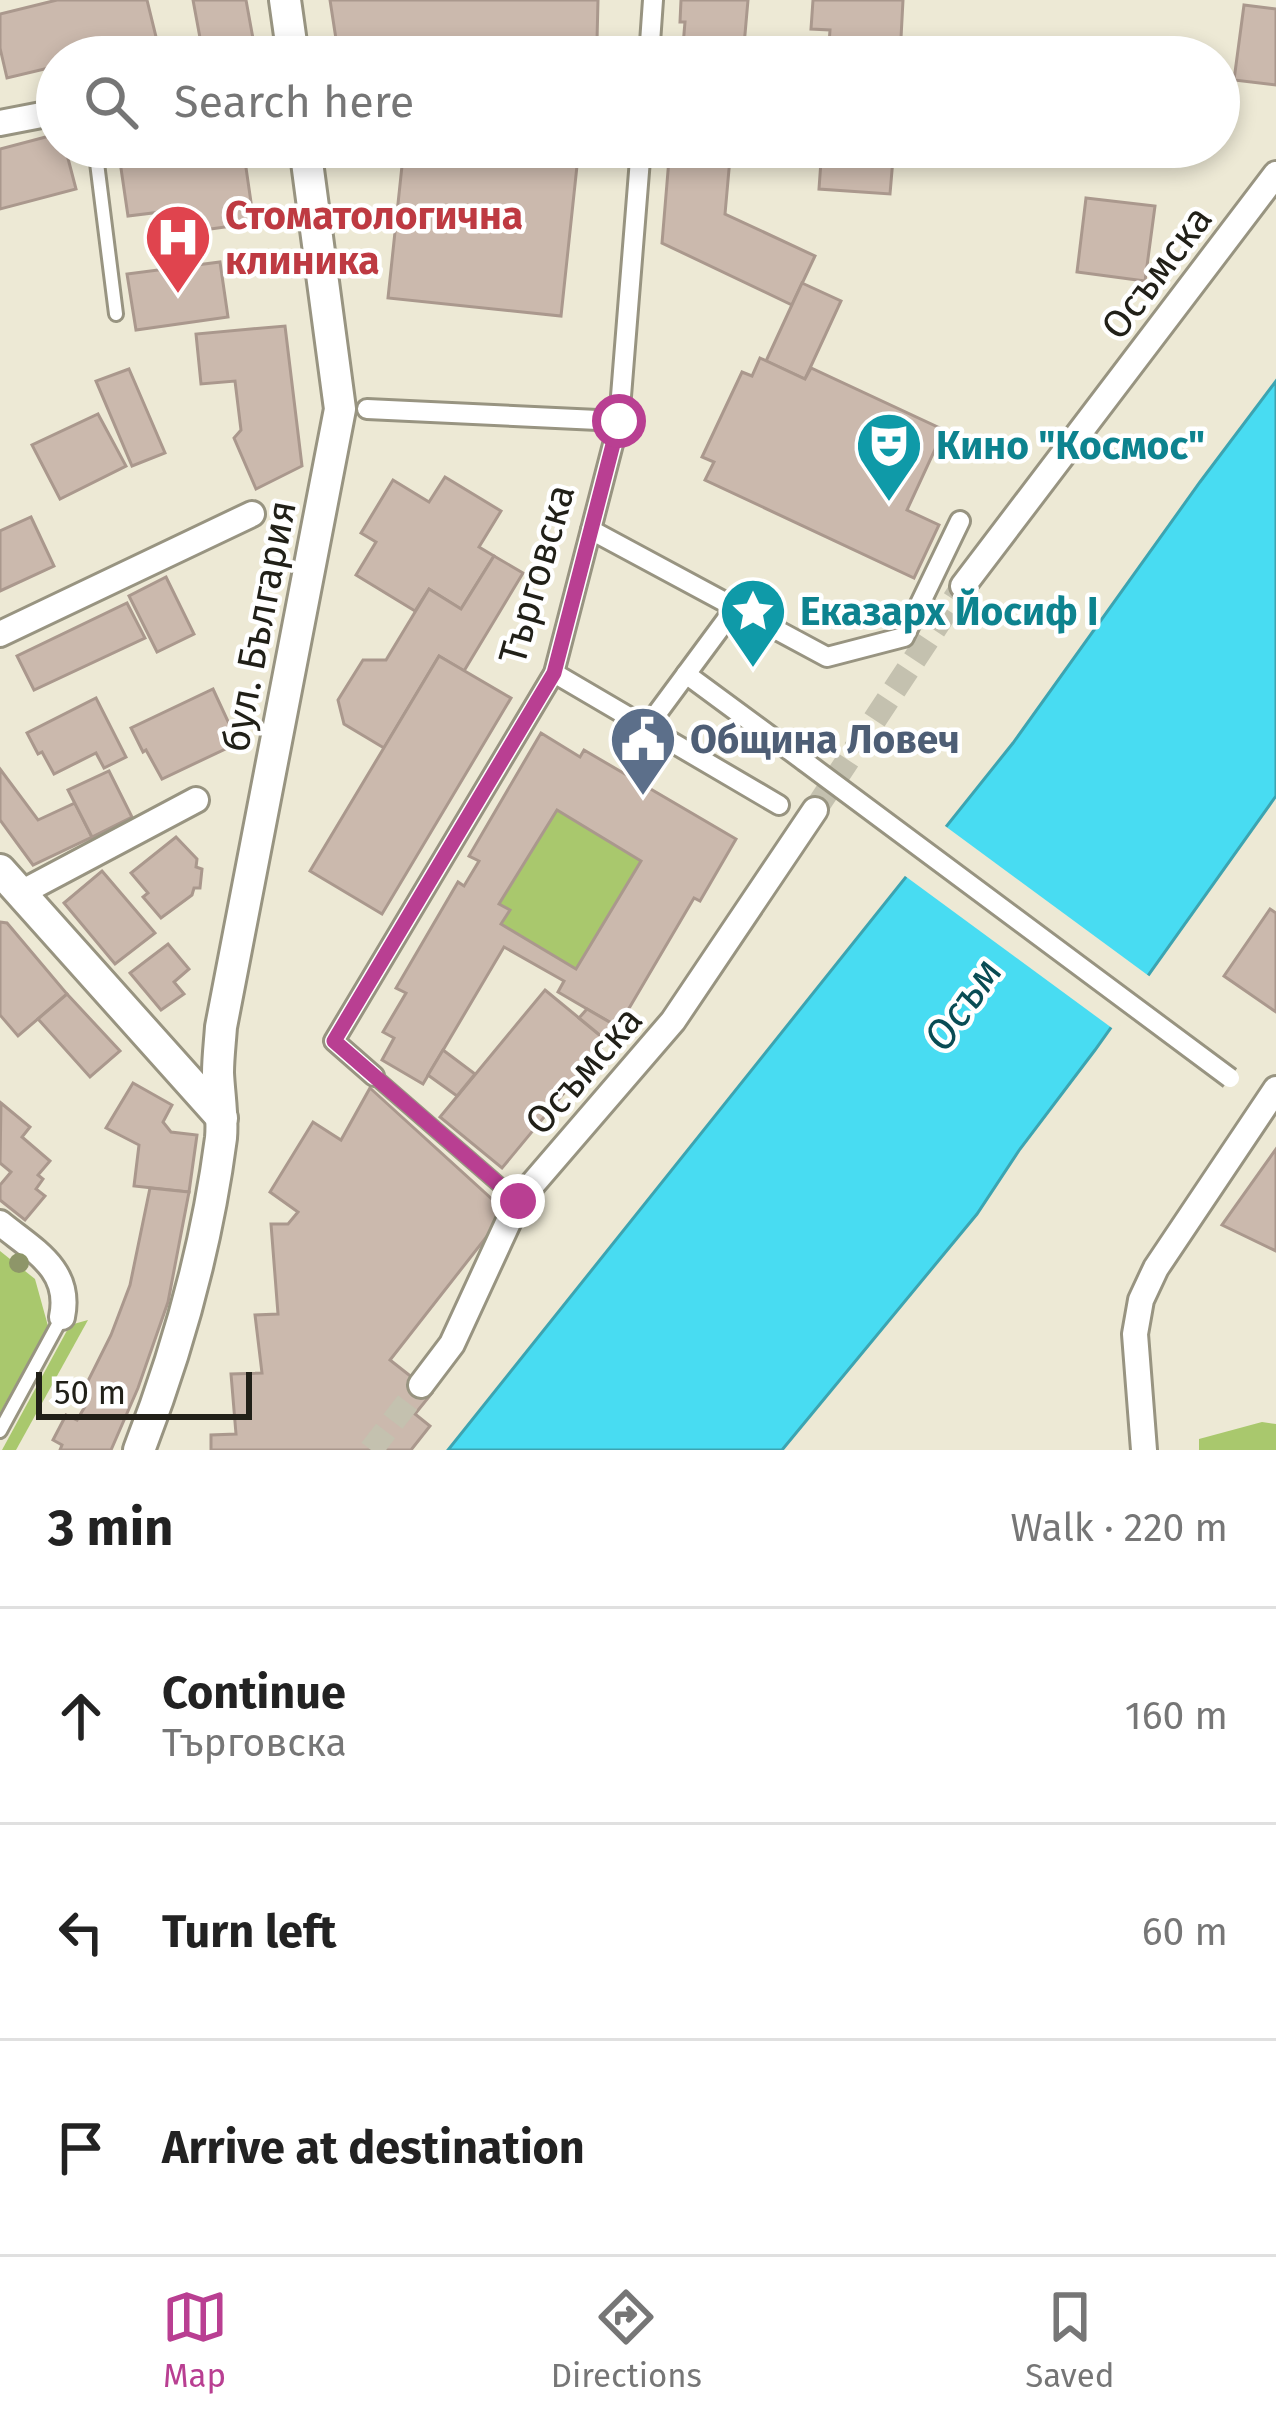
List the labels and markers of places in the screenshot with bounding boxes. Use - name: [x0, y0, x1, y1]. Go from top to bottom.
- place label: Стоматологична клиника: [225, 193, 523, 284]
- hospital icon: Стоматологична клиника: [143, 202, 213, 296]
- theatre icon: Кино "Космос": [854, 410, 924, 504]
- place label: Кино "Космос": [936, 423, 1205, 469]
- place icon: Еказарх Йосиф I: [718, 576, 788, 670]
- place label: Еказарх Йосиф I: [800, 588, 1098, 635]
- public building icon: Община Ловеч: [608, 704, 678, 798]
- place label: Община Ловеч: [690, 717, 960, 763]

